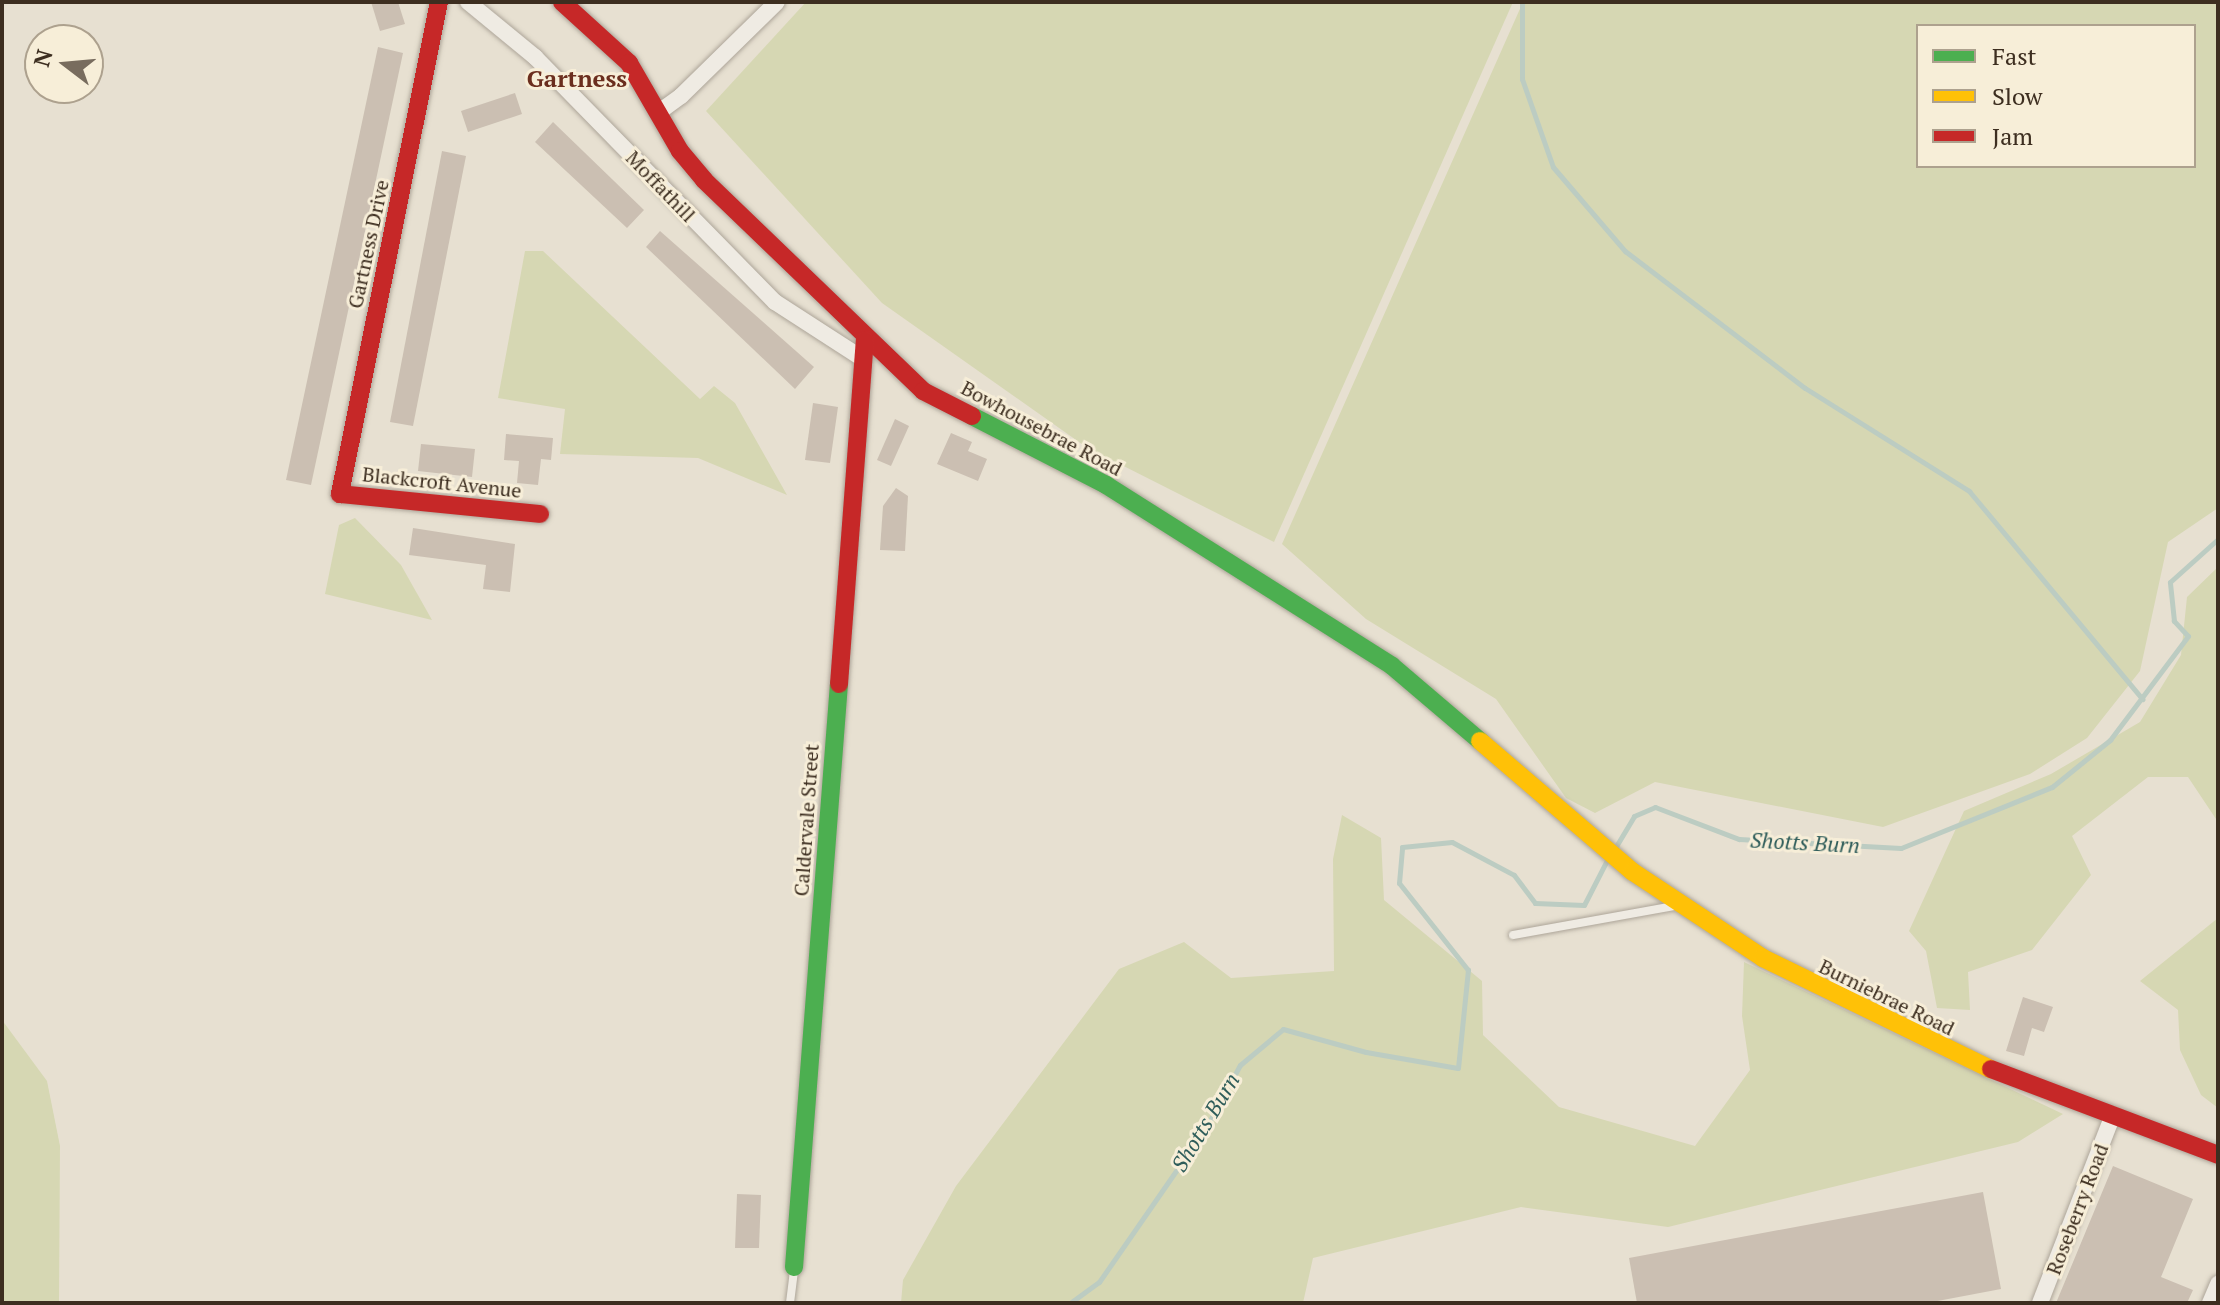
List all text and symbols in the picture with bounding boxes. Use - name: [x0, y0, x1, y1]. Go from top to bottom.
- north arrow: [24, 24, 104, 104]
- legend: [1916, 24, 2196, 168]
- text: Fast: [1992, 40, 2036, 72]
- text: N: [26, 46, 59, 70]
- district label: Gartness: [527, 65, 627, 93]
- text: Slow: [1992, 80, 2043, 112]
- text: Jam: [1992, 120, 2033, 152]
- street label: Moffathill: [621, 146, 701, 226]
- street label: Gartness Drive: [343, 178, 393, 310]
- street label: Bowhousebrae Road: [957, 375, 1127, 481]
- street label: Blackcroft Avenue: [361, 462, 523, 502]
- street label: Caldervale Street: [789, 743, 823, 897]
- water label: Shotts Burn: [1749, 826, 1861, 858]
- street label: Burniebrae Road: [1815, 954, 1959, 1040]
- water label: Shotts Burn: [1165, 1068, 1245, 1176]
- street label: Roseberry Road: [2041, 1140, 2113, 1278]

